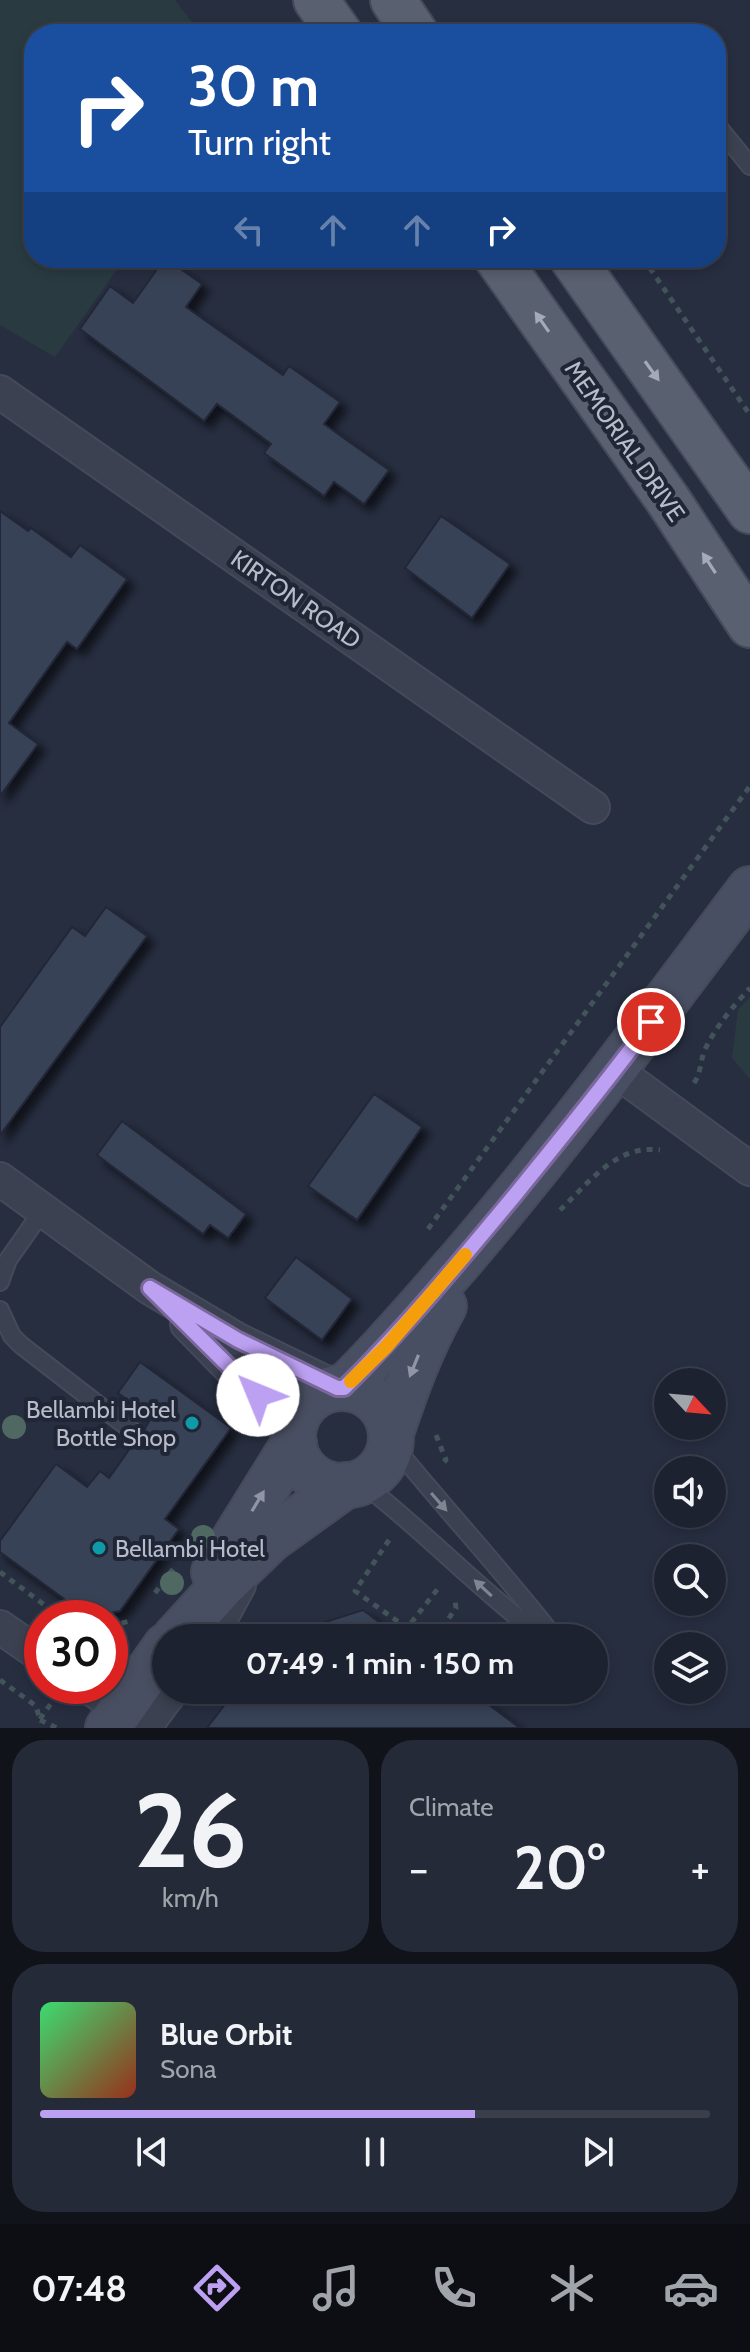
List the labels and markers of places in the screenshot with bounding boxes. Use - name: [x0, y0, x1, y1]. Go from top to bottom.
- pin: [617, 988, 685, 1056]
- place label: Bellambi Hotel Bottle Shop: [26, 1395, 176, 1452]
- marker: Bellambi Hotel Bottle Shop: [183, 1414, 201, 1432]
- place label: Bellambi Hotel: [115, 1534, 265, 1563]
- marker: Bellambi Hotel: [90, 1539, 108, 1557]

